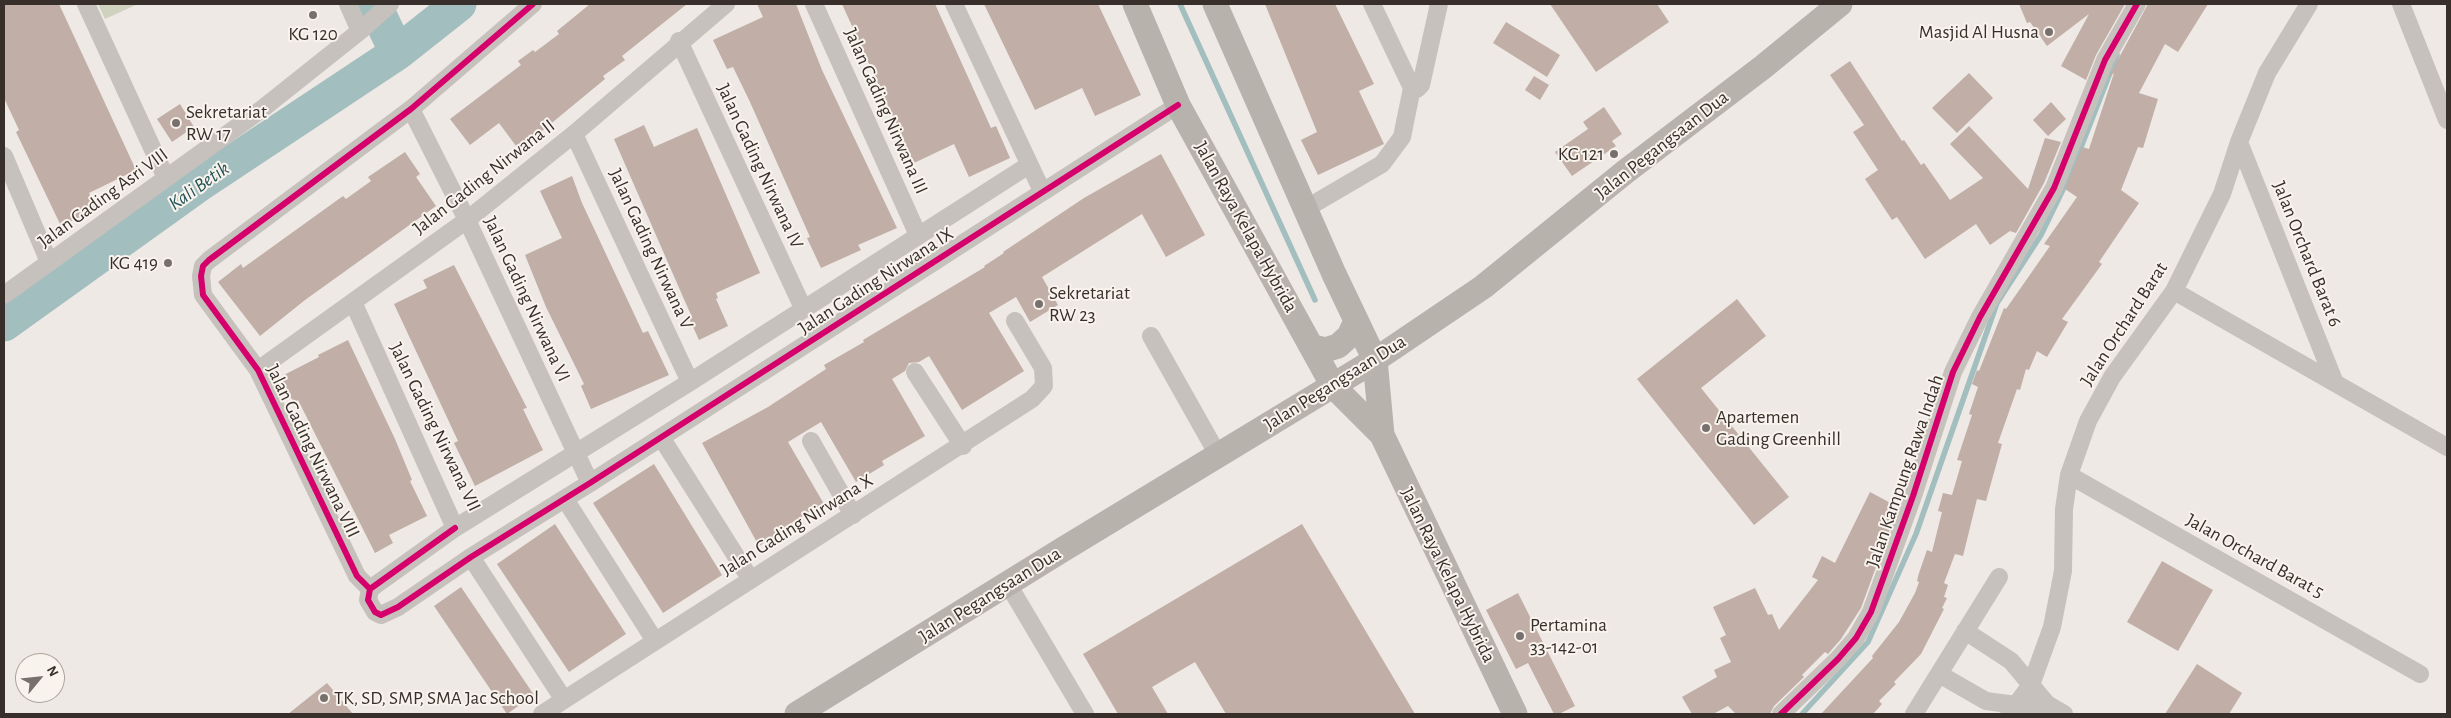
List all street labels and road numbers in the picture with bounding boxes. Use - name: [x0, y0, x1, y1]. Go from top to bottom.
- street label: Jalan Gading Nirwana III: [839, 25, 933, 197]
- street label: Jalan Gading Nirwana IV: [712, 80, 808, 252]
- street label: Jalan Pegangsaan Dua: [1591, 86, 1733, 204]
- street label: Jalan Gading Nirwana II: [408, 114, 560, 240]
- street label: Jalan Raya Kelapa Hybrida: [1189, 137, 1303, 317]
- street label: Jalan Gading Asri VIII: [34, 143, 172, 253]
- street label: Jalan Gading Nirwana V: [604, 165, 698, 333]
- street label: Jalan Orchard Barat 6: [2267, 178, 2347, 330]
- street label: Jalan Gading Nirwana VI: [479, 213, 575, 385]
- street label: Jalan Gading Nirwana IX: [794, 222, 958, 340]
- street label: Jalan Orchard Barat: [2075, 258, 2173, 390]
- street label: Jalan Pegangsaan Dua: [1260, 330, 1410, 436]
- street label: Jalan Gading Nirwana VII: [384, 339, 486, 515]
- street label: Jalan Gading Nirwana VIII: [261, 361, 365, 541]
- street label: Jalan Kampung Rawa Indah: [1861, 372, 1949, 570]
- street label: Jalan Gading Nirwana X: [717, 469, 877, 581]
- street label: Jalan Raya Kelapa Hybrida: [1396, 484, 1500, 666]
- street label: Jalan Orchard Barat 5: [2182, 509, 2328, 603]
- street label: Jalan Pegangsaan Dua: [915, 542, 1065, 648]

